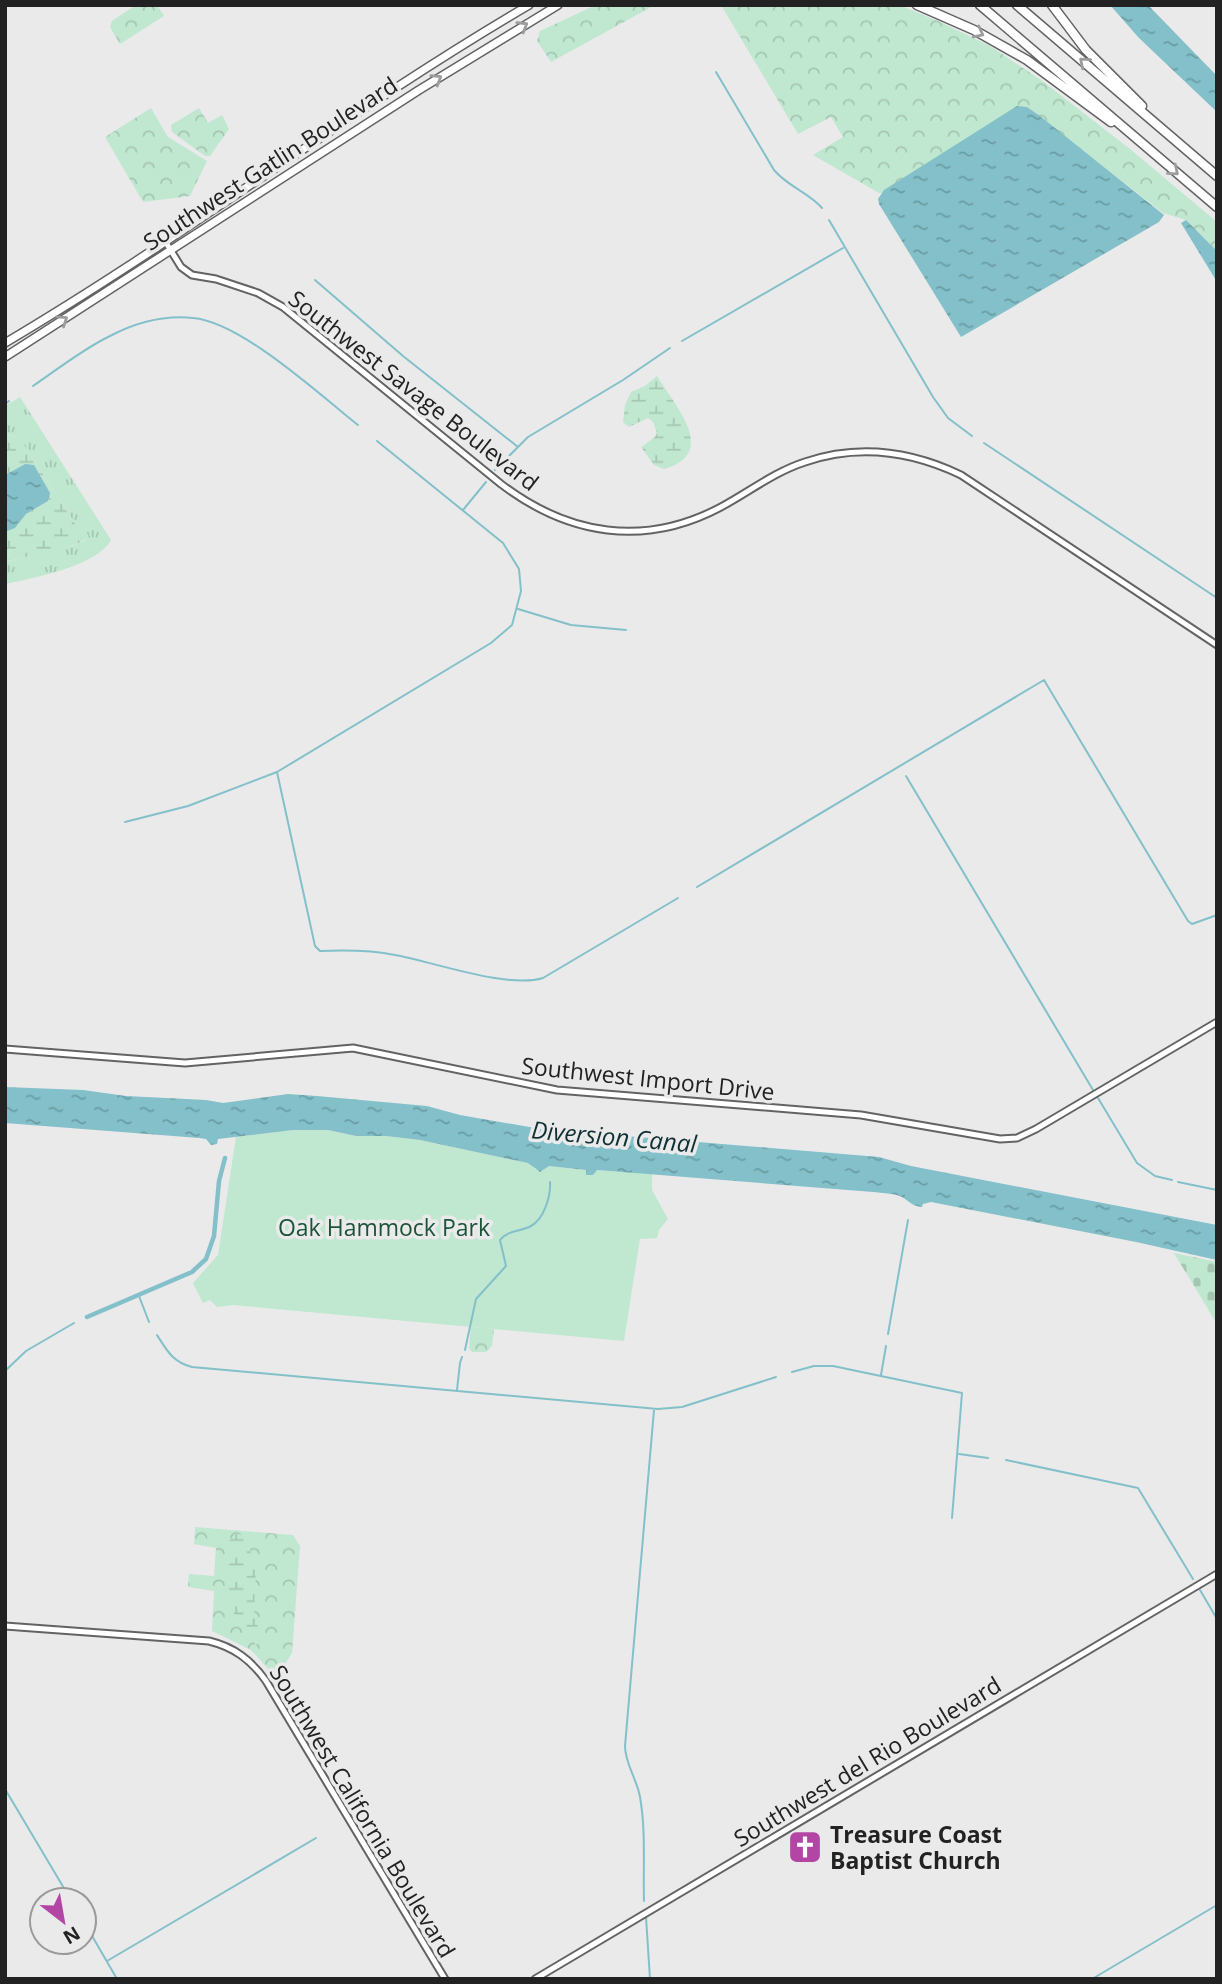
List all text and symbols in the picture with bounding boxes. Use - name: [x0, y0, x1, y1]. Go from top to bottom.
- one-way arrow: [515, 22, 528, 35]
- one-way arrow: [972, 25, 984, 38]
- one-way arrow: [1079, 58, 1092, 70]
- street label: Southwest Gatlin Boulevard: [137, 69, 403, 257]
- one-way arrow: [429, 74, 442, 87]
- one-way arrow: [1166, 163, 1179, 175]
- street label: Southwest Savage Boulevard: [282, 282, 546, 498]
- one-way arrow: [55, 315, 68, 328]
- street label: Southwest Import Drive: [520, 1049, 776, 1107]
- water label: Diversion Canal: [530, 1112, 699, 1160]
- park label: Oak Hammock Park: [278, 1211, 490, 1243]
- street label: Southwest California Boulevard: [263, 1659, 463, 1963]
- street label: Southwest del Rio Boulevard: [727, 1668, 1007, 1854]
- place label: Treasure Coast Baptist Church: [830, 1818, 1002, 1876]
- church icon: Treasure Coast Baptist Church: [786, 1828, 824, 1866]
- north arrow: [28, 1886, 98, 1956]
- text: N: [58, 1920, 85, 1951]

